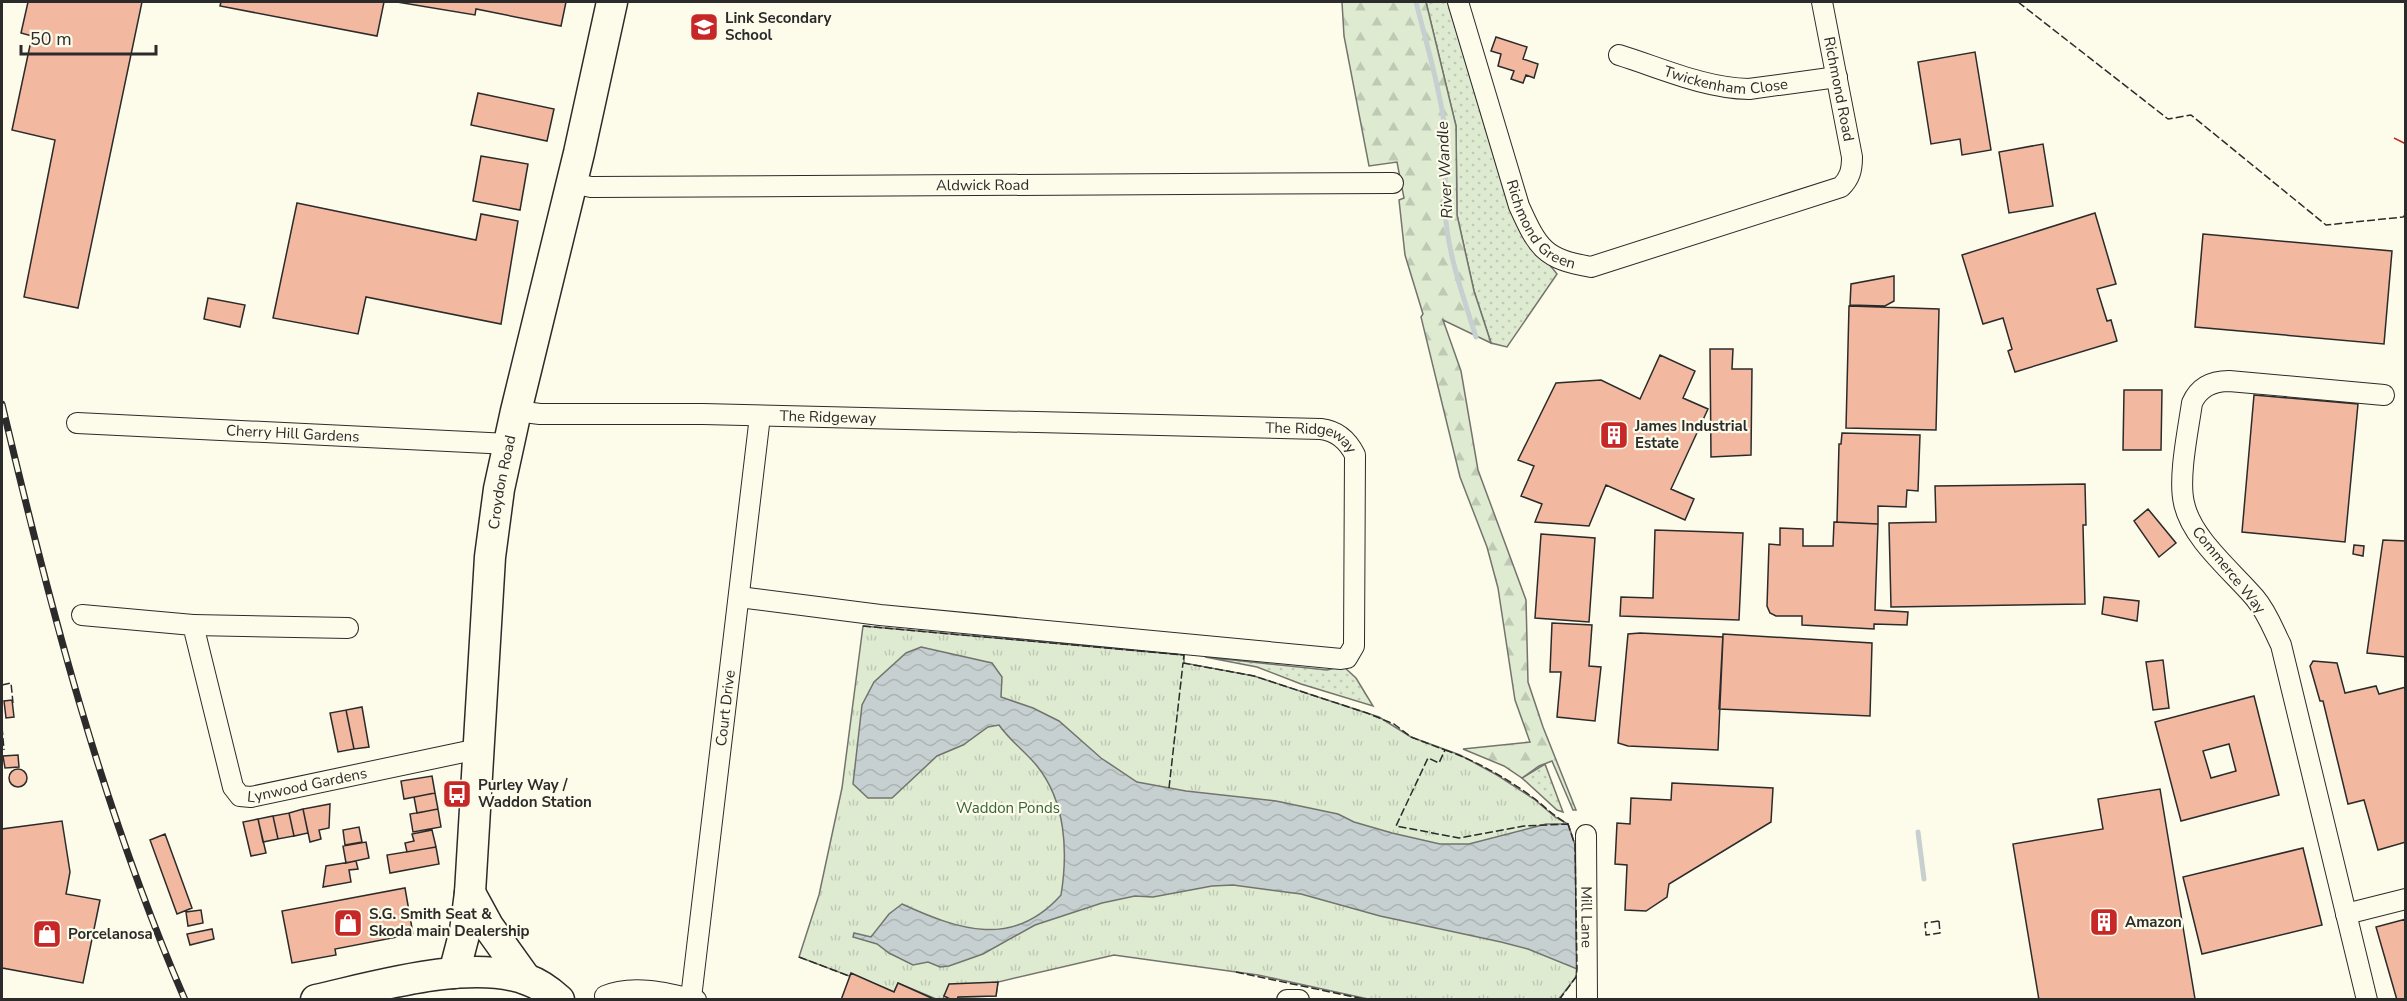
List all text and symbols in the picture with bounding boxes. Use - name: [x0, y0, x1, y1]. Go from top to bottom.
- place label: Link Secondary School: [725, 8, 832, 45]
- school or university icon: Link Secondary School: [688, 11, 720, 43]
- scale bar: [21, 18, 156, 56]
- text: 50 m: [30, 27, 72, 51]
- street label: Richmond Road: [1819, 35, 1859, 143]
- street label: Twickenham Close: [1661, 61, 1789, 99]
- water label: River Wandle: [1431, 120, 1459, 219]
- street label: Aldwick Road: [936, 175, 1029, 195]
- street label: Richmond Green: [1502, 177, 1578, 274]
- street label: The Ridgeway: [779, 406, 877, 428]
- place label: James Industrial Estate: [1634, 416, 1748, 453]
- street label: The Ridgeway: [1265, 418, 1362, 457]
- building icon: James Industrial Estate: [1598, 419, 1630, 451]
- street label: Cherry Hill Gardens: [225, 420, 360, 447]
- street label: Croydon Road: [484, 433, 520, 531]
- street label: Commerce Way: [2188, 522, 2271, 618]
- street label: Court Drive: [711, 669, 740, 747]
- street label: Lynwood Gardens: [246, 763, 369, 807]
- place label: Purley Way / Waddon Station: [478, 775, 592, 812]
- bus stop icon: Purley Way / Waddon Station: [441, 778, 473, 810]
- park label: Waddon Ponds: [956, 798, 1060, 818]
- street label: Mill Lane: [1576, 886, 1597, 948]
- place label: S.G. Smith Seat & Skoda main Dealership: [369, 904, 530, 941]
- building icon: Amazon: [2088, 906, 2120, 938]
- shop icon: S.G. Smith Seat & Skoda main Dealership: [332, 907, 364, 939]
- place label: Amazon: [2125, 912, 2182, 932]
- shop icon: Porcelanosa: [31, 918, 63, 950]
- place label: Porcelanosa: [68, 924, 153, 944]

